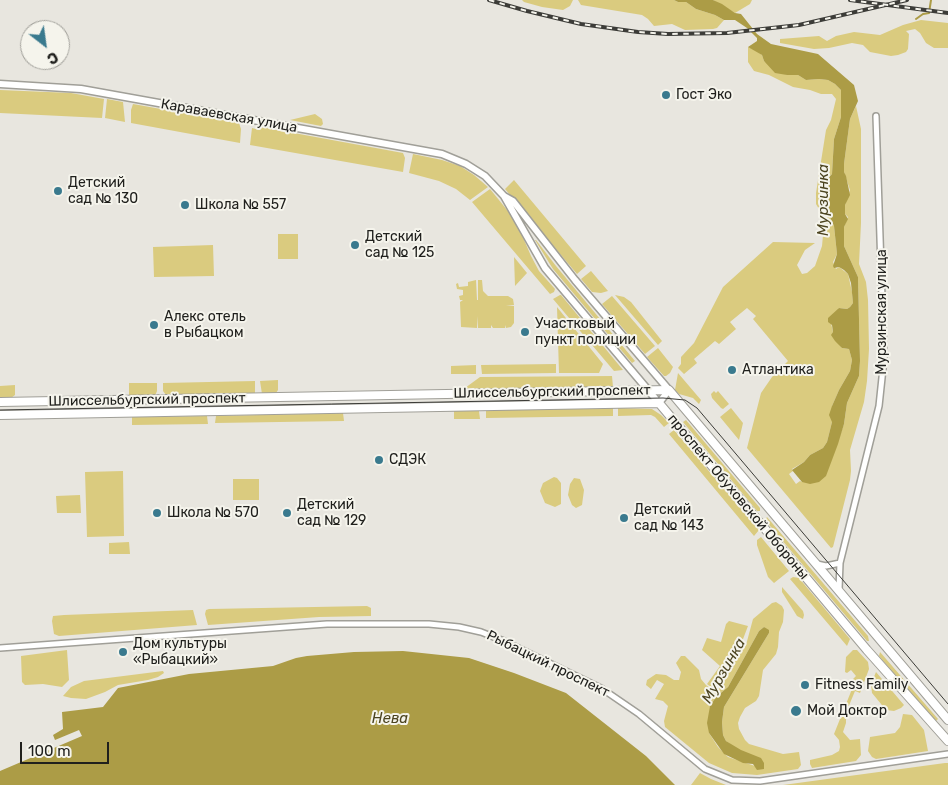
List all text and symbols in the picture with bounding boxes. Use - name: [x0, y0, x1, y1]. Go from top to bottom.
- north arrow: [20, 20, 70, 70]
- text: С: [44, 48, 61, 67]
- place label: Гост Эко: [676, 87, 732, 103]
- marker: Гост Эко: [660, 89, 672, 101]
- street label: Караваевская улица: [159, 96, 299, 136]
- water label: Мурзинка: [815, 164, 833, 236]
- place label: Детский сад № 130: [68, 175, 138, 208]
- marker: Детский сад № 130: [52, 185, 64, 197]
- place label: Школа № 557: [195, 197, 286, 213]
- marker: Школа № 557: [179, 199, 191, 211]
- place label: Детский сад № 125: [365, 229, 434, 262]
- marker: Детский сад № 125: [349, 239, 361, 251]
- street label: Мурзинская улица: [874, 249, 890, 375]
- place label: Алекс отель в Рыбацком: [164, 309, 246, 342]
- place label: Участковый пункт полиции: [535, 316, 636, 348]
- marker: Алекс отель в Рыбацком: [148, 319, 160, 331]
- marker: Участковый пункт полиции: [519, 326, 531, 338]
- place label: Атлантика: [742, 362, 814, 378]
- marker: Атлантика: [726, 364, 738, 376]
- street label: Шлиссельбургский проспект: [453, 382, 651, 402]
- street label: Шлиссельбургский проспект: [48, 390, 246, 410]
- street label: проспект Обуховской Обороны: [664, 411, 812, 583]
- place label: СДЭК: [389, 452, 426, 468]
- marker: СДЭК: [373, 454, 385, 466]
- place label: Детский сад № 129: [297, 497, 366, 530]
- place label: Детский сад № 143: [634, 502, 704, 534]
- place label: Школа № 570: [167, 505, 259, 521]
- marker: Школа № 570: [151, 507, 163, 519]
- marker: Детский сад № 129: [281, 507, 293, 519]
- marker: Детский сад № 143: [618, 512, 630, 524]
- street label: Рыбацкий проспект: [484, 627, 612, 701]
- water label: Мурзинка: [698, 635, 750, 707]
- place label: Дом культуры «Рыбацкий»: [133, 636, 227, 669]
- marker: Дом культуры «Рыбацкий»: [117, 646, 129, 658]
- place label: Fitness Family: [815, 677, 909, 693]
- marker: Fitness Family: [799, 679, 811, 691]
- place label: Мой Доктор: [807, 703, 887, 719]
- marker: Мой Доктор: [789, 704, 803, 718]
- water label: Нева: [372, 710, 408, 728]
- scale bar: [22, 732, 111, 764]
- text: 100 m: [28, 742, 70, 760]

